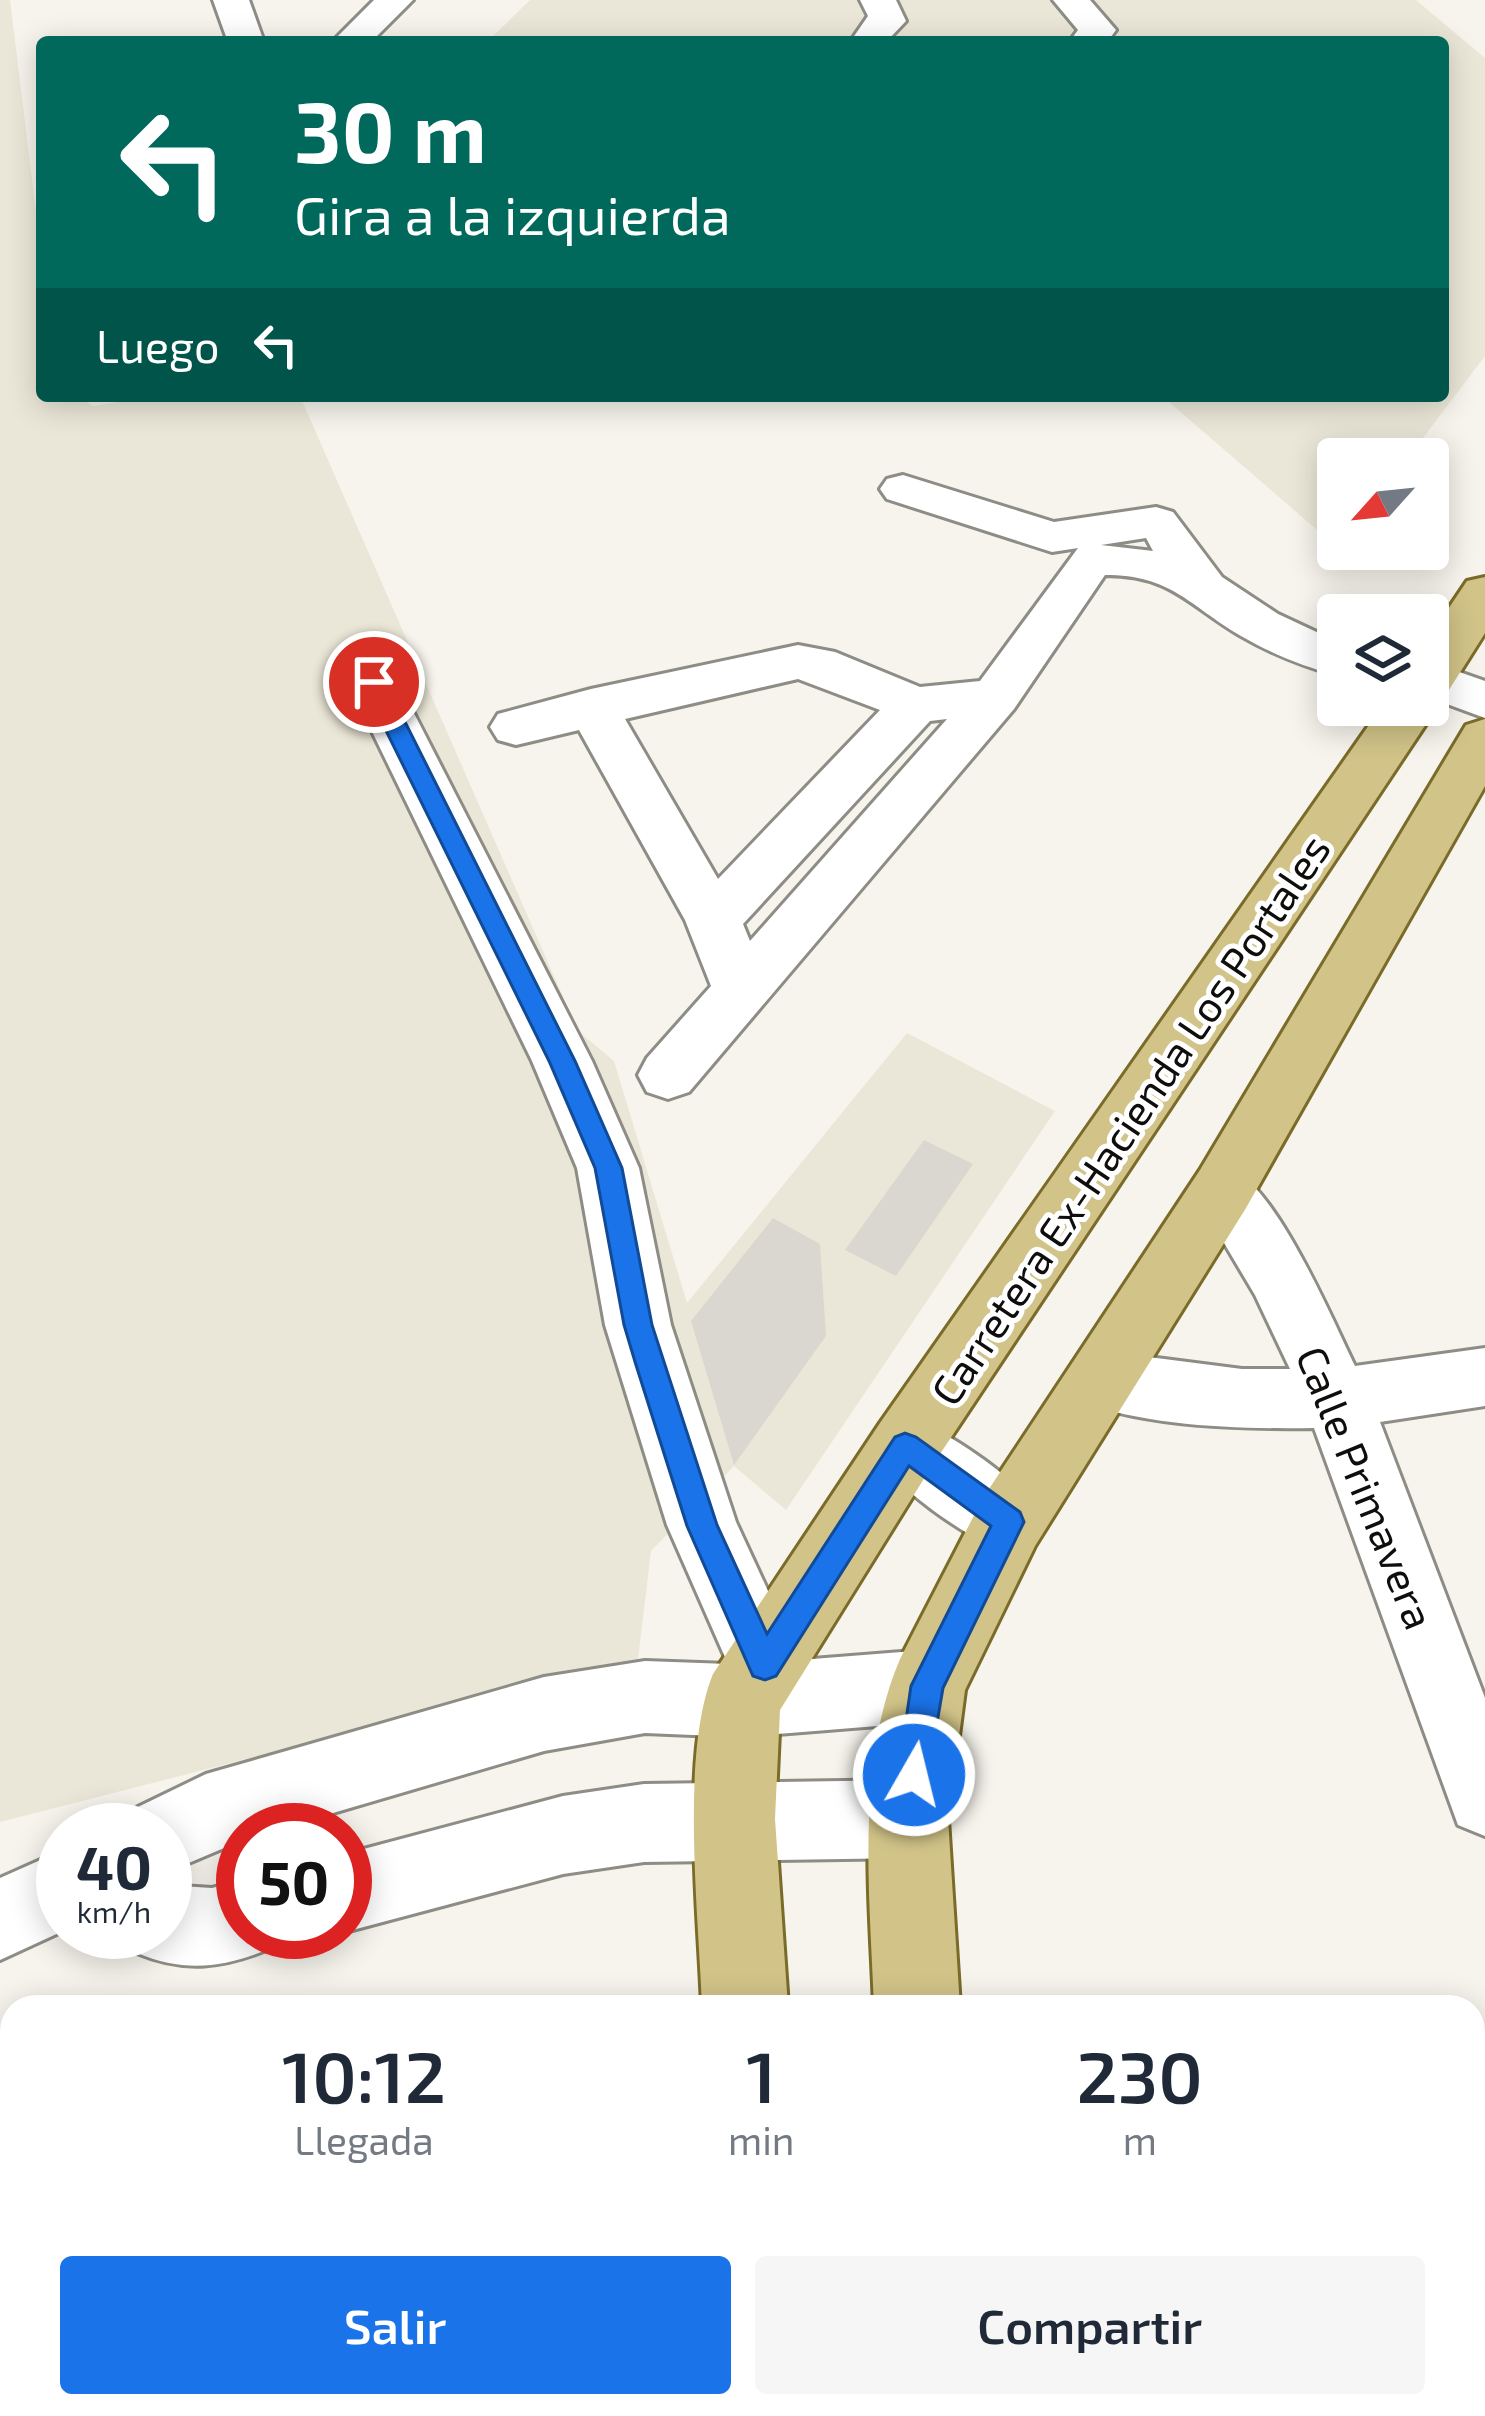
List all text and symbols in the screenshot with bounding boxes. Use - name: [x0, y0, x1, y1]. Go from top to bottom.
- text: 30 m: [294, 79, 487, 180]
- icon: left: [96, 84, 252, 240]
- text: Gira a la izquierda: [294, 181, 731, 246]
- icon: left: [243, 312, 309, 378]
- text: Luego: [96, 318, 219, 372]
- north arrow: [1317, 438, 1449, 570]
- map controls: [1317, 438, 1449, 726]
- button: layers: [1317, 594, 1449, 726]
- pin: [323, 631, 425, 733]
- icon: arrive: [341, 649, 407, 715]
- street label: Carretera Ex-Hacienda Los Portales: [919, 825, 1339, 1413]
- street label: Calle Primavera: [1288, 1338, 1446, 1636]
- position arrow: [851, 1712, 977, 1838]
- speed limit sign: 50: [216, 1803, 372, 1959]
- text: 40: [76, 1830, 152, 1902]
- text: km/h: [77, 1893, 151, 1929]
- text: 10:12: [282, 2031, 446, 2117]
- text: 1: [746, 2031, 776, 2117]
- text: 230: [1077, 2031, 1203, 2117]
- text: Llegada: [294, 2116, 434, 2163]
- text: min: [728, 2116, 795, 2163]
- text: m: [1123, 2116, 1157, 2163]
- button: Salir: [60, 2256, 731, 2394]
- button: Compartir: [755, 2256, 1425, 2394]

